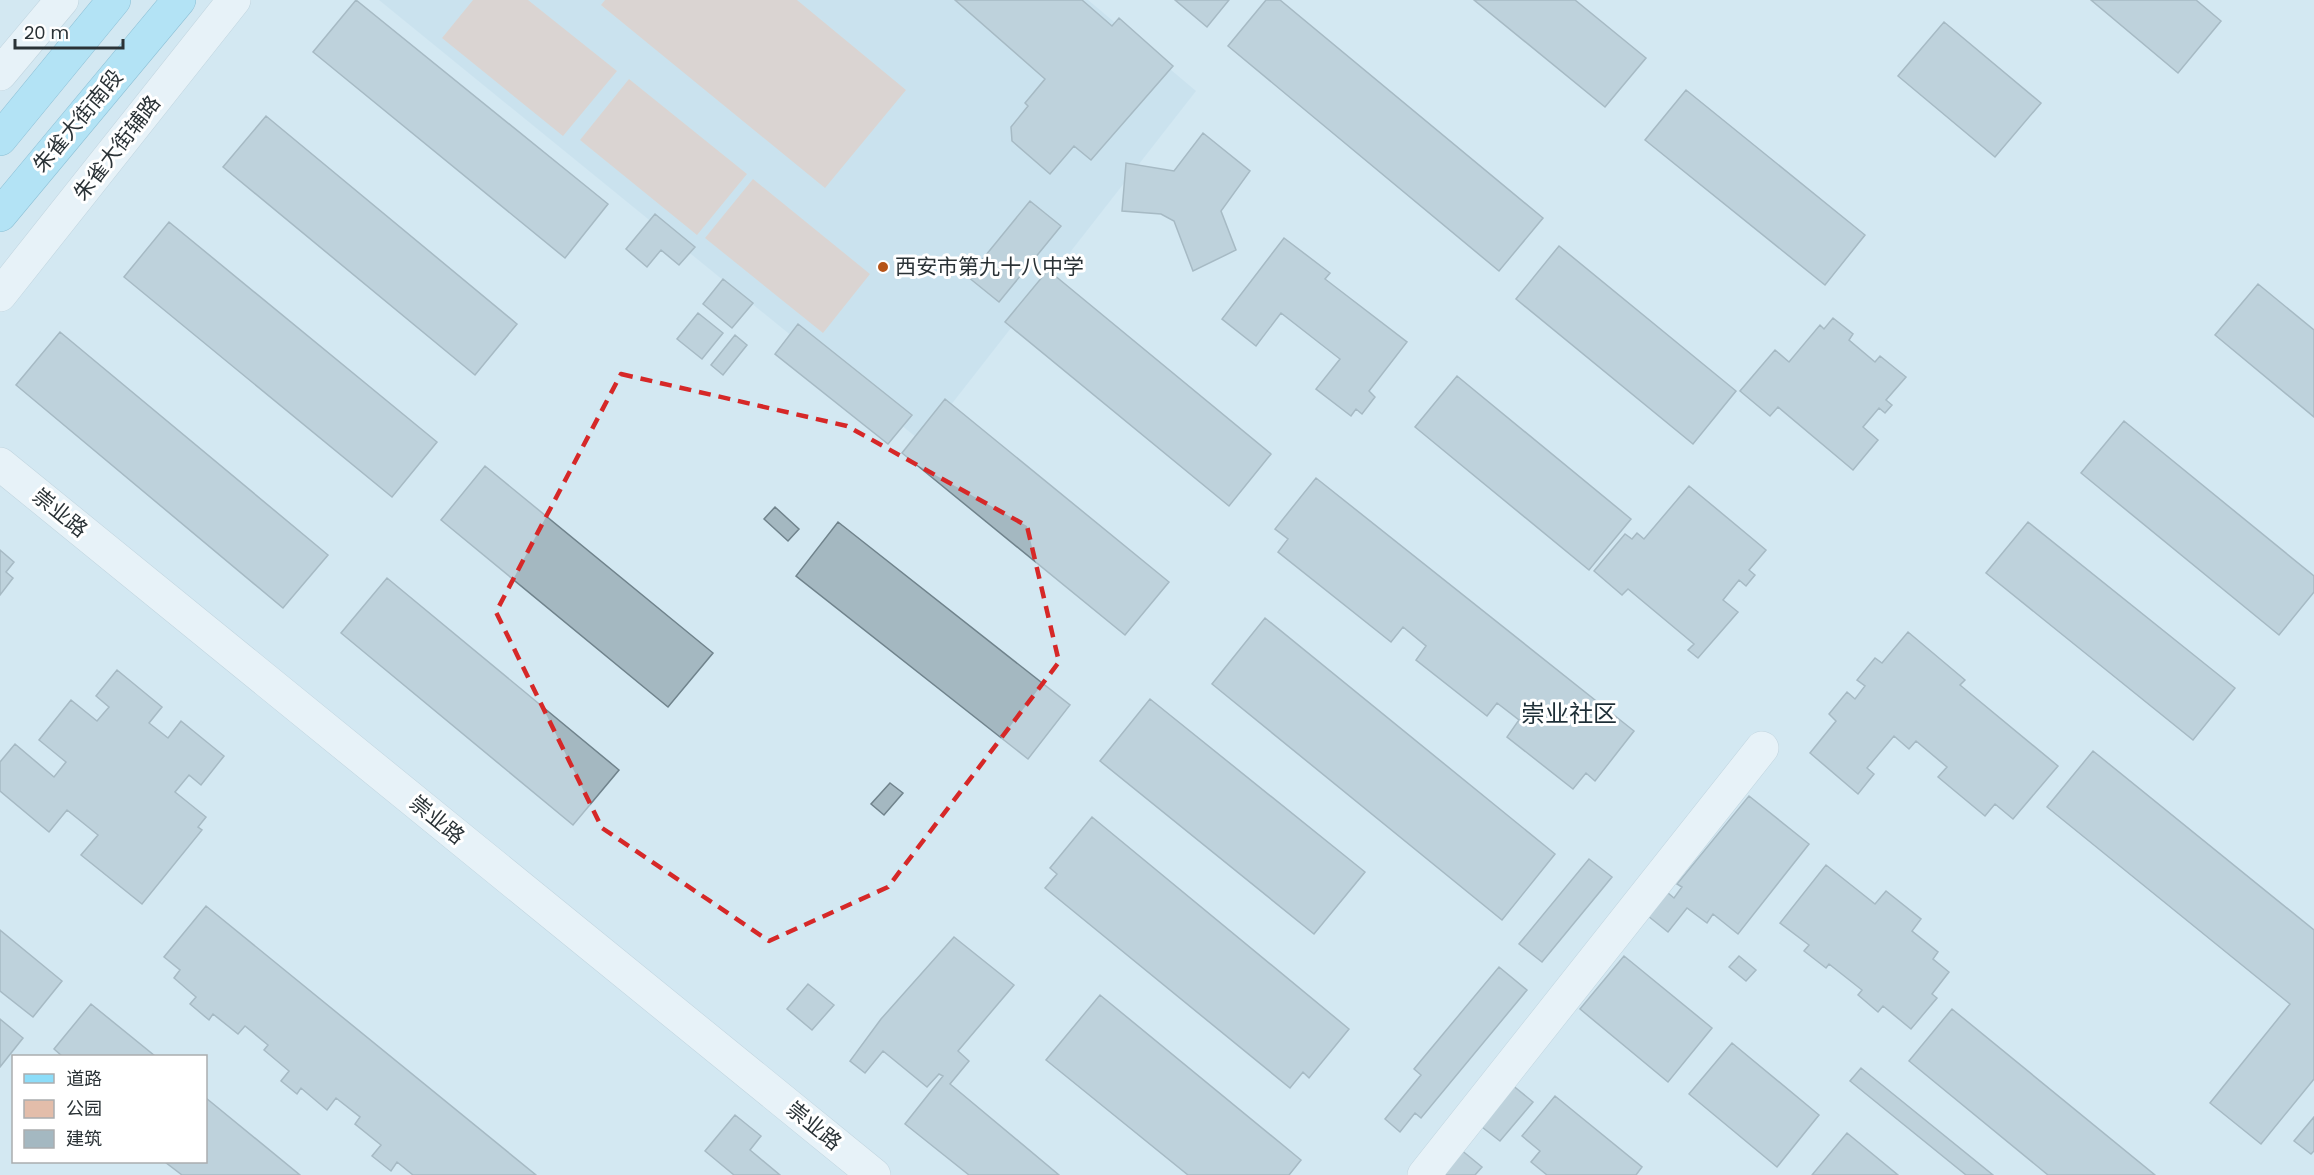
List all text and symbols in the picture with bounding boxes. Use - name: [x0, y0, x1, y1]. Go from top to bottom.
- scale bar: [15, 12, 123, 50]
- text: 20 m: [24, 20, 69, 45]
- street label: 朱雀大街南段: [26, 63, 129, 178]
- street label: 朱雀大街辅路: [66, 89, 167, 206]
- place label: 西安市第九十八中学: [895, 252, 1084, 281]
- marker: 西安市第九十八中学: [876, 260, 890, 274]
- street label: 崇业路: [27, 482, 94, 544]
- district label: 崇业社区: [1521, 697, 1617, 730]
- street label: 崇业路: [404, 789, 471, 851]
- legend: [12, 1055, 207, 1163]
- text: 道路: [66, 1066, 102, 1091]
- street label: 崇业路: [781, 1095, 848, 1157]
- text: 公园: [66, 1096, 102, 1121]
- text: 建筑: [66, 1126, 102, 1151]

